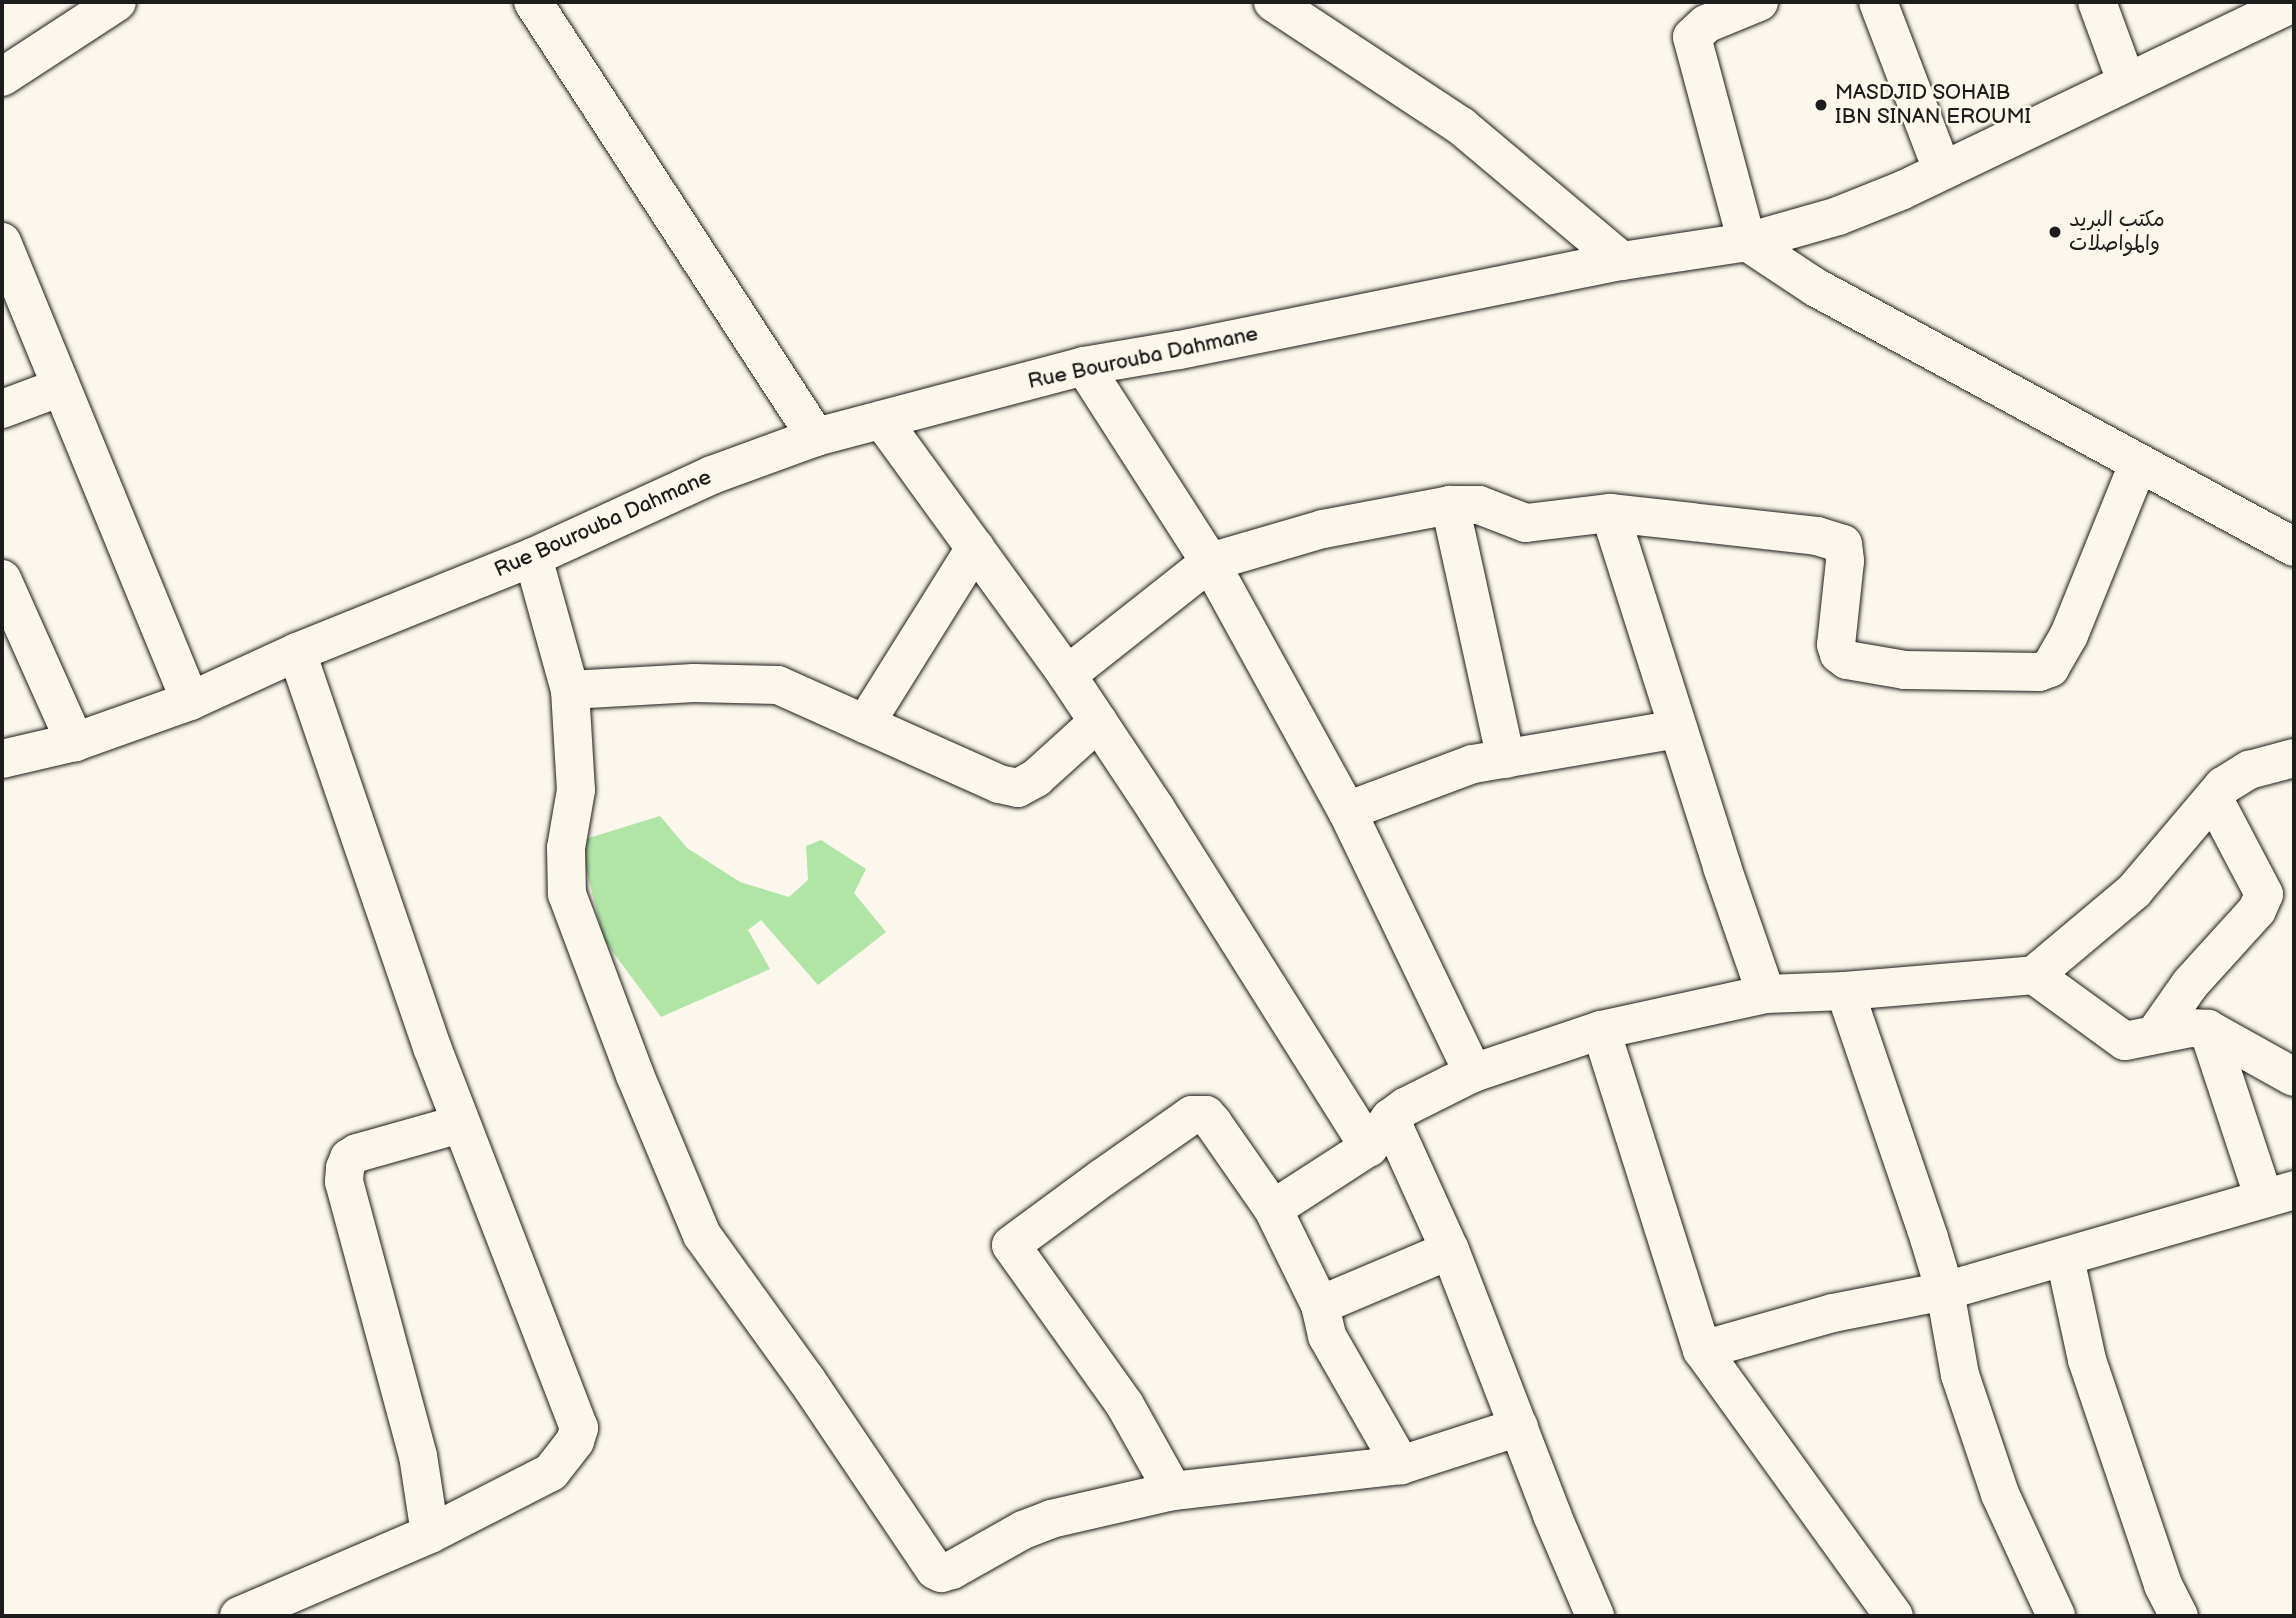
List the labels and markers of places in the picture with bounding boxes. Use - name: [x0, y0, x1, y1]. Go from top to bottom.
- place label: MASDJID SOHAIB IBN SINAN EROUMI: [1835, 80, 2031, 130]
- marker: MASDJID SOHAIB IBN SINAN EROUMI: [1813, 97, 1829, 113]
- place label: مكتب البريد والمواصلات: [2069, 207, 2165, 257]
- marker: مكتب البريد والمواصلات: [2047, 224, 2063, 240]

